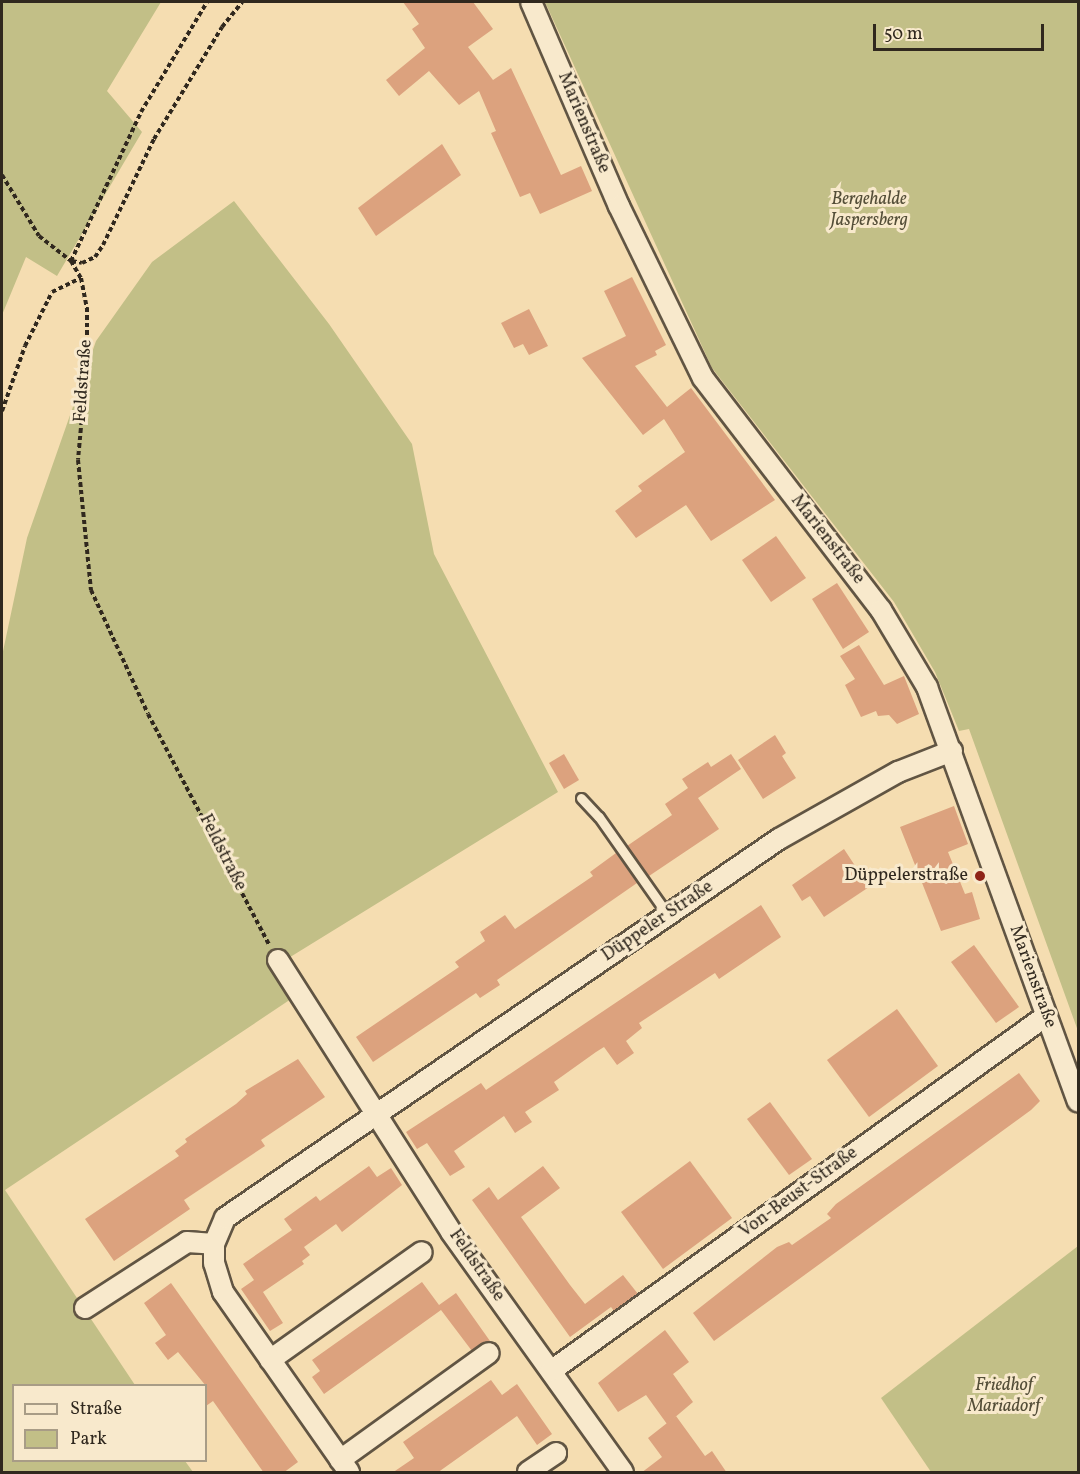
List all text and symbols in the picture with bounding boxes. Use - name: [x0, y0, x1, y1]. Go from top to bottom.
- scale bar: [876, 12, 1047, 50]
- text: 50 m: [884, 22, 923, 47]
- street label: Marienstraße: [552, 69, 614, 177]
- park label: Bergehalde Jaspersberg: [830, 190, 908, 232]
- street label: Feldstraße: [70, 339, 98, 423]
- street label: Marienstraße: [785, 491, 869, 589]
- street label: Feldstraße: [194, 811, 250, 895]
- place label: Düppelerstraße: [844, 865, 968, 887]
- marker: Düppelerstraße: [973, 869, 987, 883]
- street label: Düppeler Straße: [598, 877, 718, 967]
- street label: Marienstraße: [1003, 923, 1061, 1031]
- street label: Von-Beust-Straße: [736, 1143, 862, 1243]
- street label: Feldstraße: [443, 1226, 509, 1306]
- park label: Friedhof Mariadorf: [968, 1376, 1040, 1418]
- legend: [12, 1384, 207, 1462]
- text: Straße: [70, 1397, 122, 1422]
- text: Park: [70, 1427, 107, 1452]

